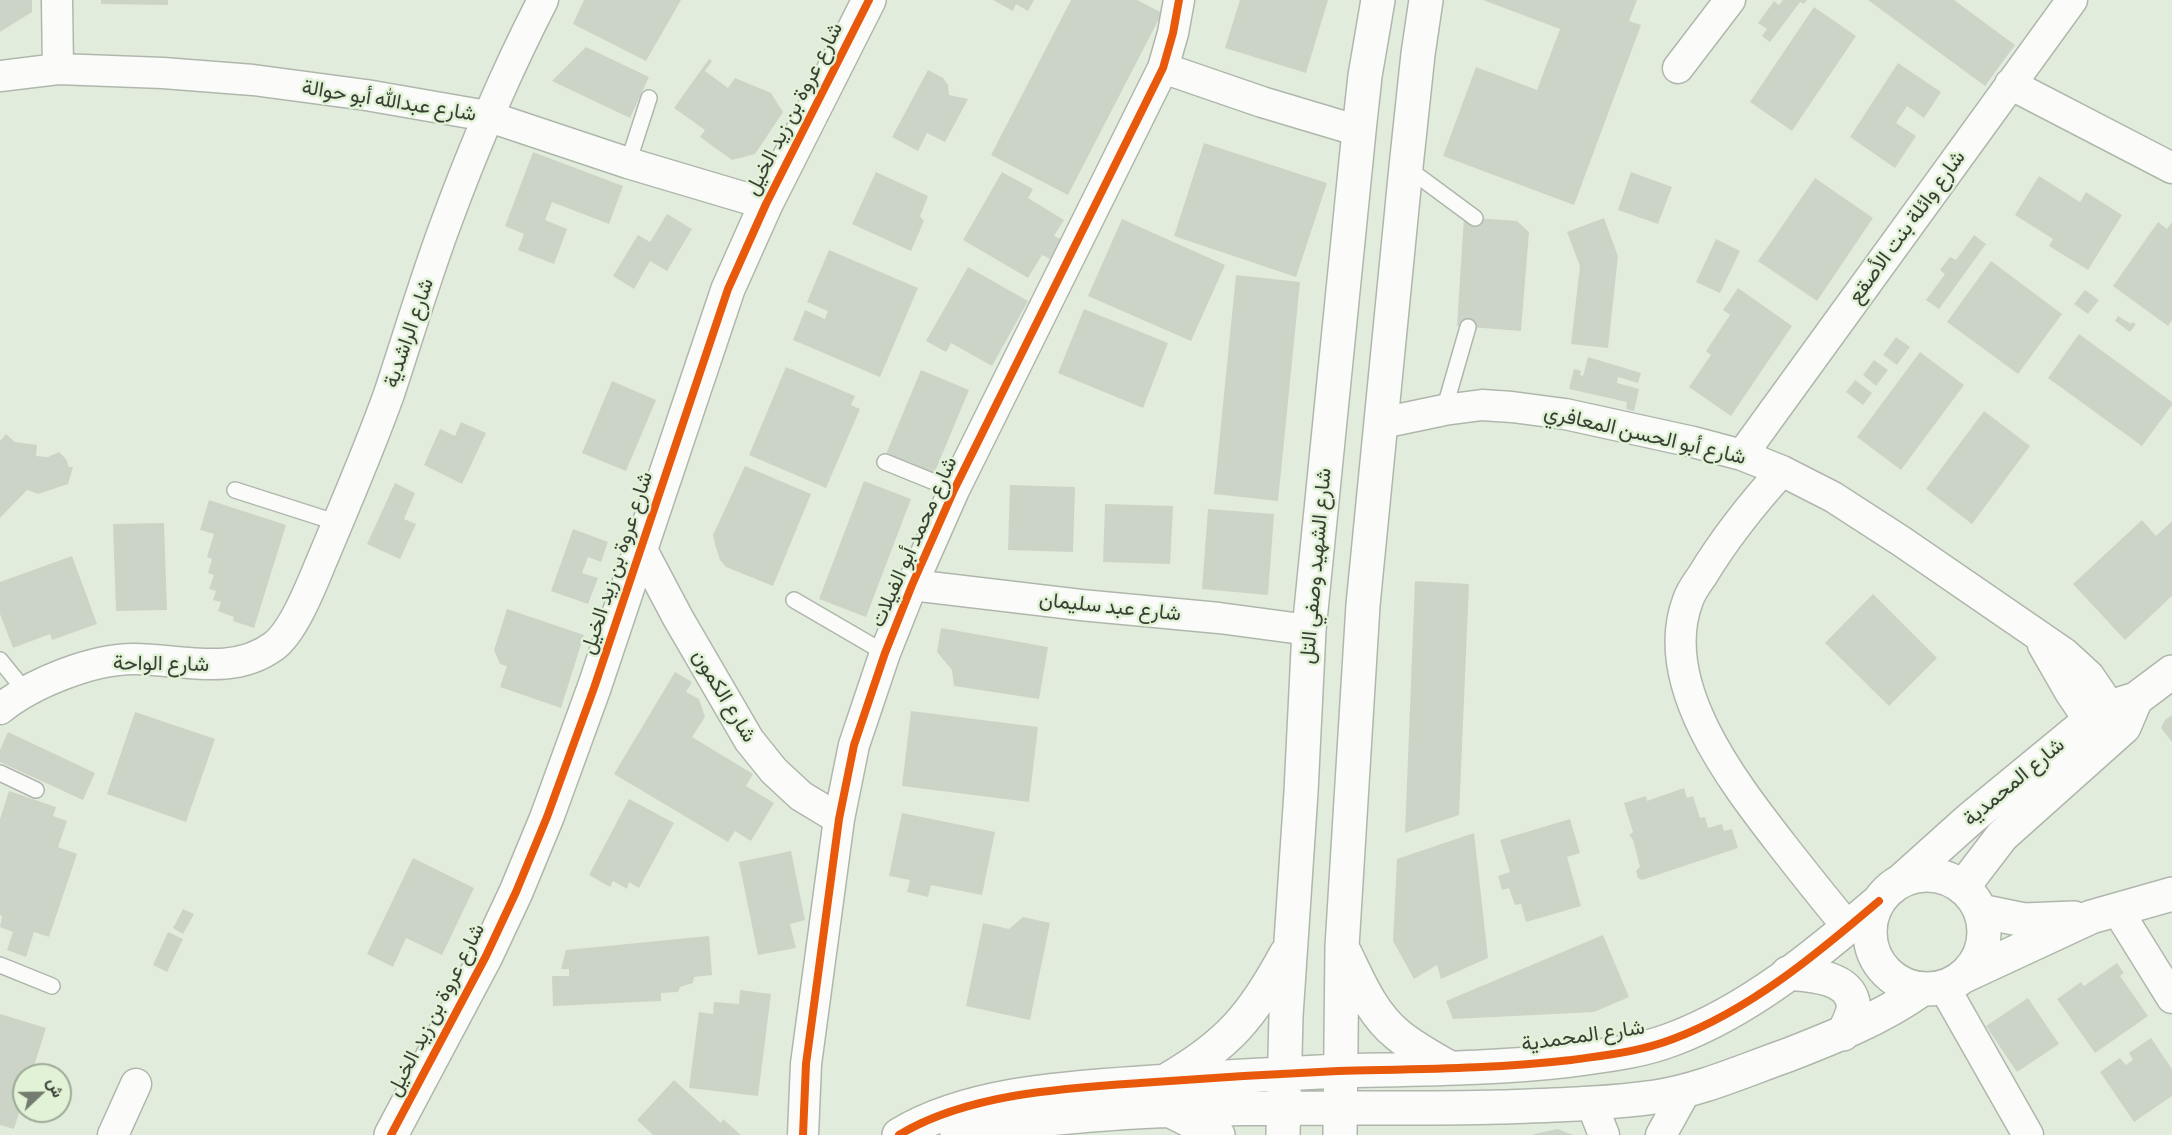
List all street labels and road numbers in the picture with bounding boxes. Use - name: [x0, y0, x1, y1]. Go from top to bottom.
- street label: شارع عروة بن زيد الخيل: [739, 18, 849, 200]
- street label: شارع عبدالله أبو حوالة: [300, 75, 478, 127]
- street label: شارع وائلة بنت الأصقع: [1843, 145, 1971, 309]
- street label: شارع الراشدية: [379, 275, 439, 391]
- street label: شارع أبو الحسن المعافري: [1542, 400, 1748, 470]
- street label: شارع محمد أبو الفيلات: [865, 453, 963, 631]
- street label: شارع الشهيد وصفي التل: [1295, 467, 1337, 665]
- street label: شارع عروة بن زيد الخيل: [576, 468, 658, 658]
- street label: شارع عبد سليمان: [1038, 587, 1182, 627]
- street label: شارع الكمون: [687, 645, 761, 747]
- street label: شارع الواحة: [113, 651, 209, 677]
- street label: شارع المحمدية: [1958, 732, 2070, 832]
- street label: شارع عروة بن زيد الخيل: [381, 919, 491, 1101]
- street label: شارع المحمدية: [1520, 1015, 1646, 1057]

